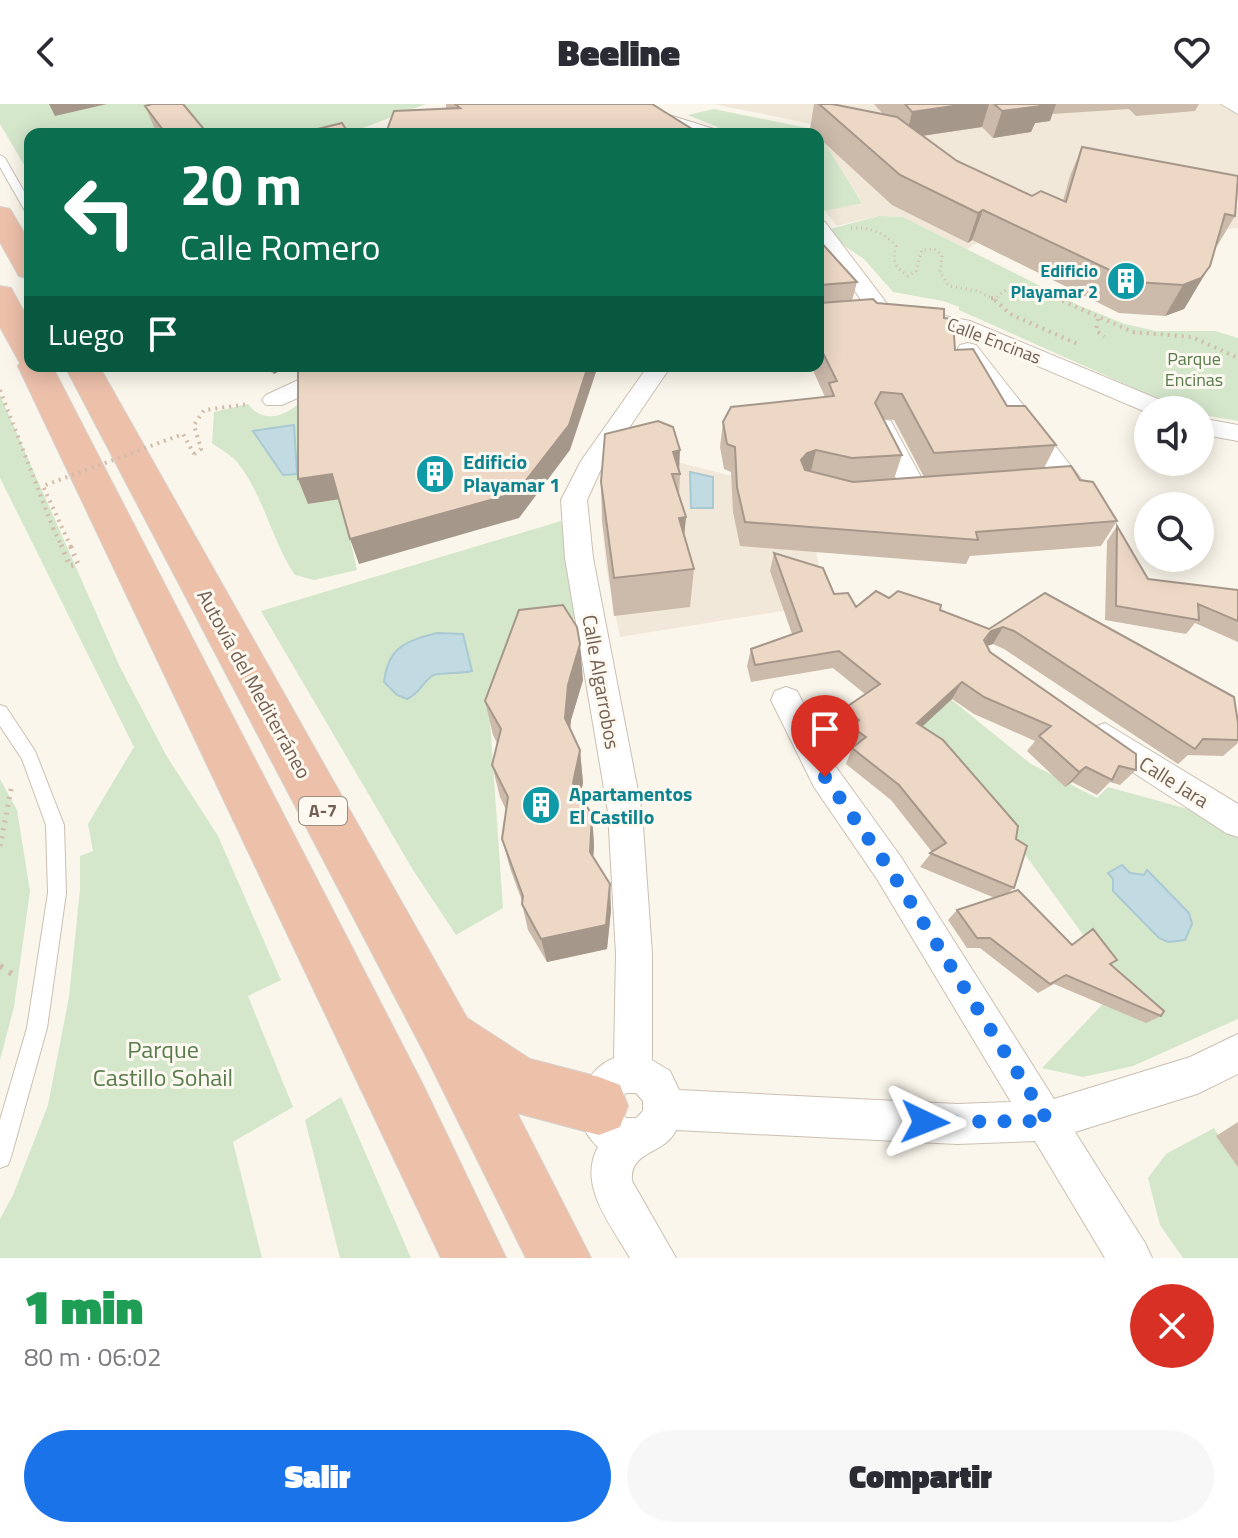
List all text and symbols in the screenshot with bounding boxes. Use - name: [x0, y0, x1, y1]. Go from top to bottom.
- text: Beeline: [558, 25, 680, 80]
- icon: back: [24, 30, 68, 74]
- icon: heart: [1170, 30, 1214, 74]
- text: 20 m: [180, 142, 302, 227]
- icon: left: [48, 160, 152, 264]
- text: Calle Romero: [180, 219, 381, 274]
- place label: Edificio Playamar 2: [1010, 257, 1098, 305]
- building icon: Edificio Playamar 2: [1105, 260, 1147, 302]
- street label: Calle Encinas: [943, 310, 1045, 371]
- text: Luego: [48, 311, 125, 357]
- icon: arrive: [141, 312, 185, 356]
- park label: Parque Encinas: [1165, 345, 1223, 393]
- map controls: [1134, 396, 1214, 572]
- button: sound: [1134, 396, 1214, 476]
- place label: Edificio Playamar 1: [463, 446, 560, 500]
- building icon: Edificio Playamar 1: [414, 453, 456, 495]
- button: search: [1134, 492, 1214, 572]
- street label: Autovía del Mediterráneo: [189, 583, 319, 784]
- street label: Calle Algarrobos: [574, 612, 629, 752]
- pin: [791, 695, 859, 777]
- icon: arrive: [803, 707, 847, 751]
- street label: Calle Jara: [1133, 748, 1215, 815]
- place label: Apartamentos El Castillo: [569, 778, 692, 832]
- building icon: Apartamentos El Castillo: [520, 784, 562, 826]
- road number: A-7: [299, 797, 347, 825]
- park label: Parque Castillo Sohail: [93, 1031, 233, 1095]
- position arrow: [883, 1080, 967, 1164]
- text: 1 min: [24, 1270, 143, 1343]
- button: close: [1130, 1284, 1214, 1368]
- text: 80 m · 06:02: [24, 1337, 162, 1376]
- button: Salir: [24, 1430, 611, 1522]
- button: Compartir: [627, 1430, 1214, 1522]

